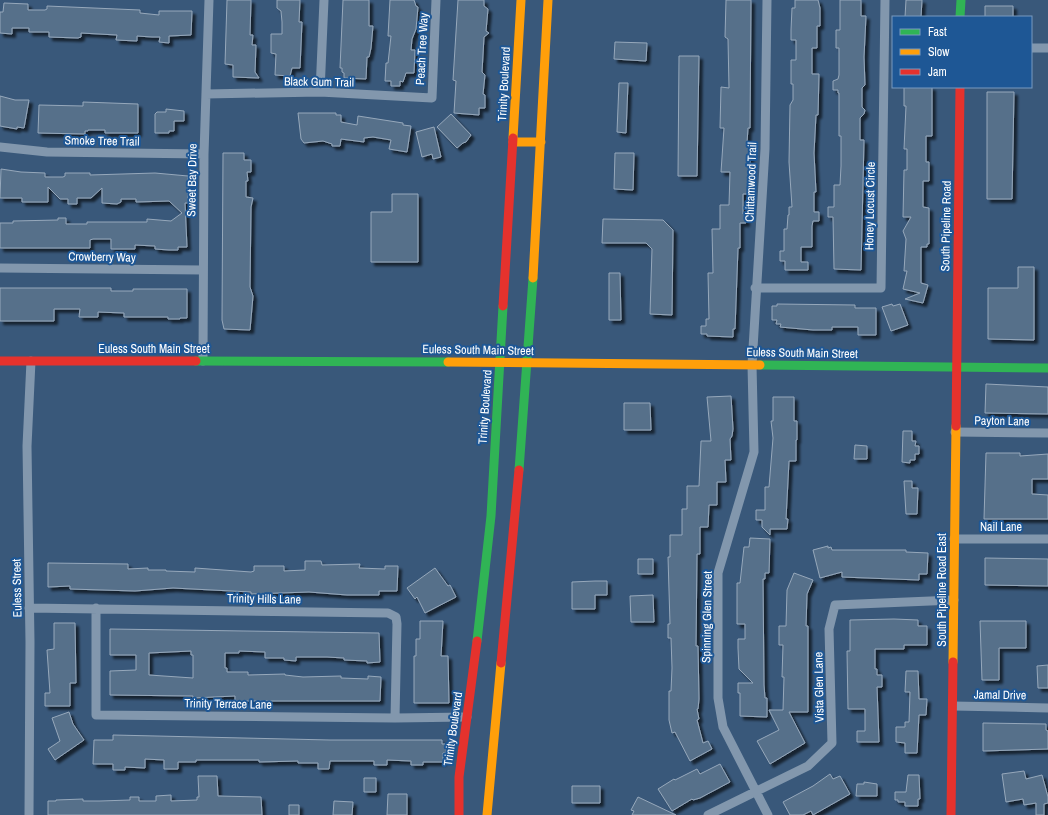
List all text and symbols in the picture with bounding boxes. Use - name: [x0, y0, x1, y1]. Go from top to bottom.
- street label: Peach Tree Way: [412, 12, 432, 86]
- legend: [892, 16, 1032, 88]
- text: Fast: [928, 24, 947, 40]
- text: Slow: [928, 44, 950, 60]
- street label: Trinity Boulevard: [494, 46, 514, 122]
- text: Jam: [928, 64, 947, 80]
- street label: Black Gum Trail: [284, 73, 354, 91]
- street label: Smoke Tree Trail: [64, 132, 140, 150]
- street label: Chittamwood Trail: [742, 142, 760, 222]
- street label: Sweet Bay Drive: [183, 143, 201, 217]
- street label: Honey Locust Circle: [861, 162, 879, 250]
- street label: South Pipeline Road: [937, 180, 955, 272]
- street label: Crowberry Way: [68, 248, 136, 266]
- street label: Euless South Main Street: [98, 341, 210, 357]
- street label: Euless South Main Street: [422, 341, 534, 359]
- street label: Euless South Main Street: [746, 344, 858, 362]
- street label: Trinity Boulevard: [474, 369, 496, 445]
- street label: Payton Lane: [974, 413, 1030, 429]
- street label: Nail Lane: [980, 519, 1022, 535]
- street label: South Pipeline Road East: [934, 533, 950, 647]
- street label: Euless Street: [8, 558, 26, 617]
- street label: Spinning Glen Street: [698, 571, 716, 663]
- street label: Trinity Hills Lane: [227, 590, 301, 608]
- street label: Vista Glen Lane: [810, 652, 828, 722]
- street label: Jamal Drive: [974, 687, 1026, 703]
- street label: Trinity Boulevard: [440, 691, 466, 767]
- street label: Trinity Terrace Lane: [184, 695, 272, 713]

